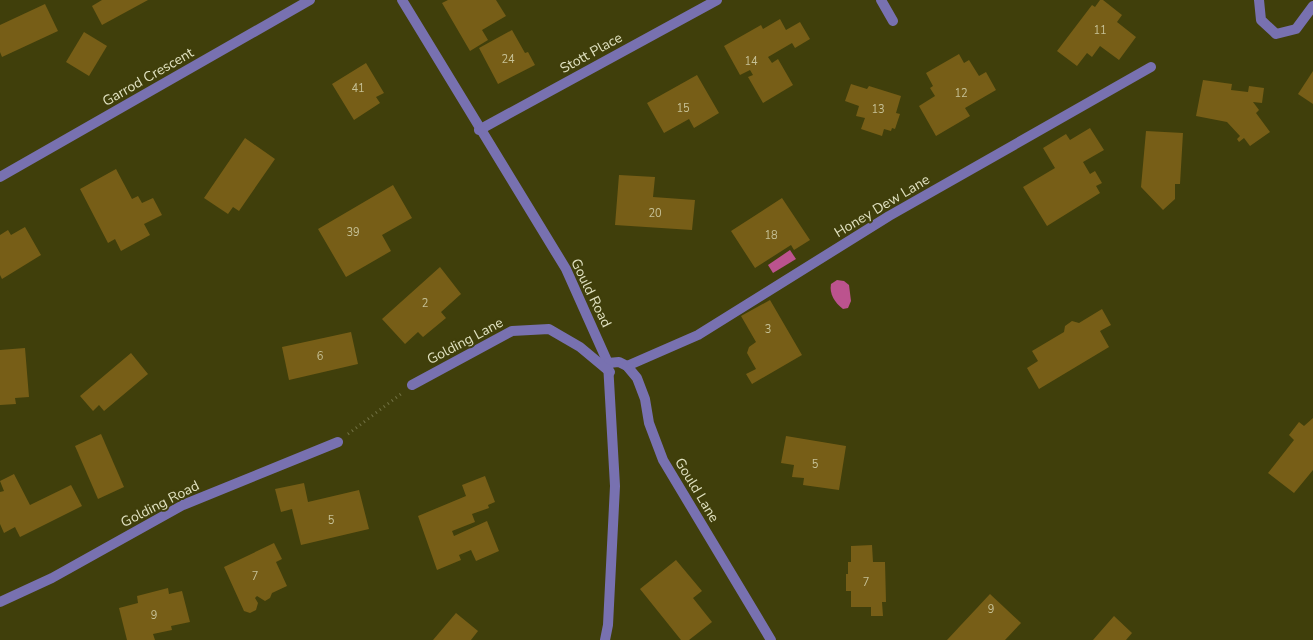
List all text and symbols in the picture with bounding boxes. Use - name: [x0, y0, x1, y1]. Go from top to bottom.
- house number: 11: [1093, 23, 1107, 38]
- street label: Stott Place: [556, 28, 626, 78]
- street label: Garrod Crescent: [99, 43, 197, 111]
- house number: 24: [501, 52, 515, 67]
- house number: 14: [744, 54, 758, 69]
- house number: 41: [351, 81, 365, 96]
- house number: 12: [954, 86, 968, 101]
- house number: 15: [676, 101, 690, 116]
- house number: 13: [871, 102, 885, 117]
- street label: Honey Dew Lane: [831, 170, 933, 242]
- house number: 20: [648, 206, 662, 221]
- house number: 39: [346, 225, 360, 240]
- house number: 18: [764, 228, 778, 243]
- street label: Gould Road: [566, 255, 616, 331]
- house number: 2: [422, 296, 428, 311]
- street label: Golding Lane: [424, 313, 506, 369]
- house number: 3: [765, 322, 771, 337]
- house number: 6: [317, 349, 324, 364]
- street label: Gould Lane: [670, 454, 724, 526]
- house number: 5: [812, 457, 819, 472]
- street label: Golding Road: [117, 476, 203, 532]
- house number: 5: [328, 513, 335, 528]
- house number: 7: [252, 569, 258, 584]
- house number: 7: [863, 575, 869, 590]
- house number: 9: [988, 602, 994, 617]
- house number: 9: [151, 608, 157, 623]

